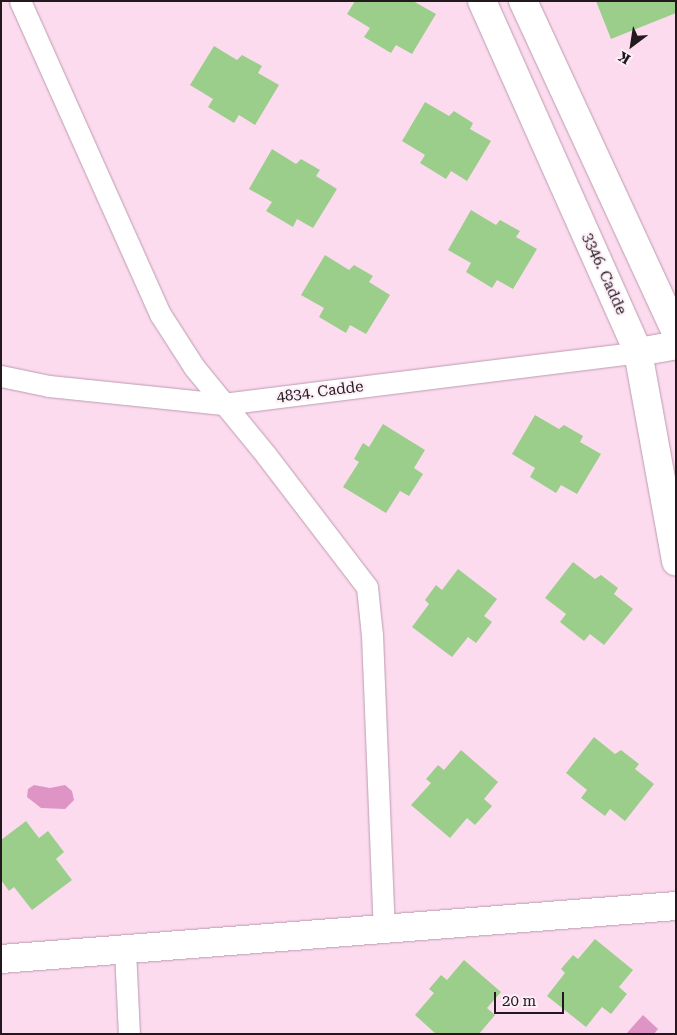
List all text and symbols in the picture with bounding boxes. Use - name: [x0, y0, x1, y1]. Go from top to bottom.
- north arrow: [607, 20, 657, 70]
- text: K: [615, 48, 633, 68]
- street label: 3346. Cadde: [578, 230, 630, 318]
- street label: 4834. Cadde: [276, 378, 364, 406]
- scale bar: [497, 982, 567, 1014]
- text: 20 m: [502, 992, 536, 1010]

